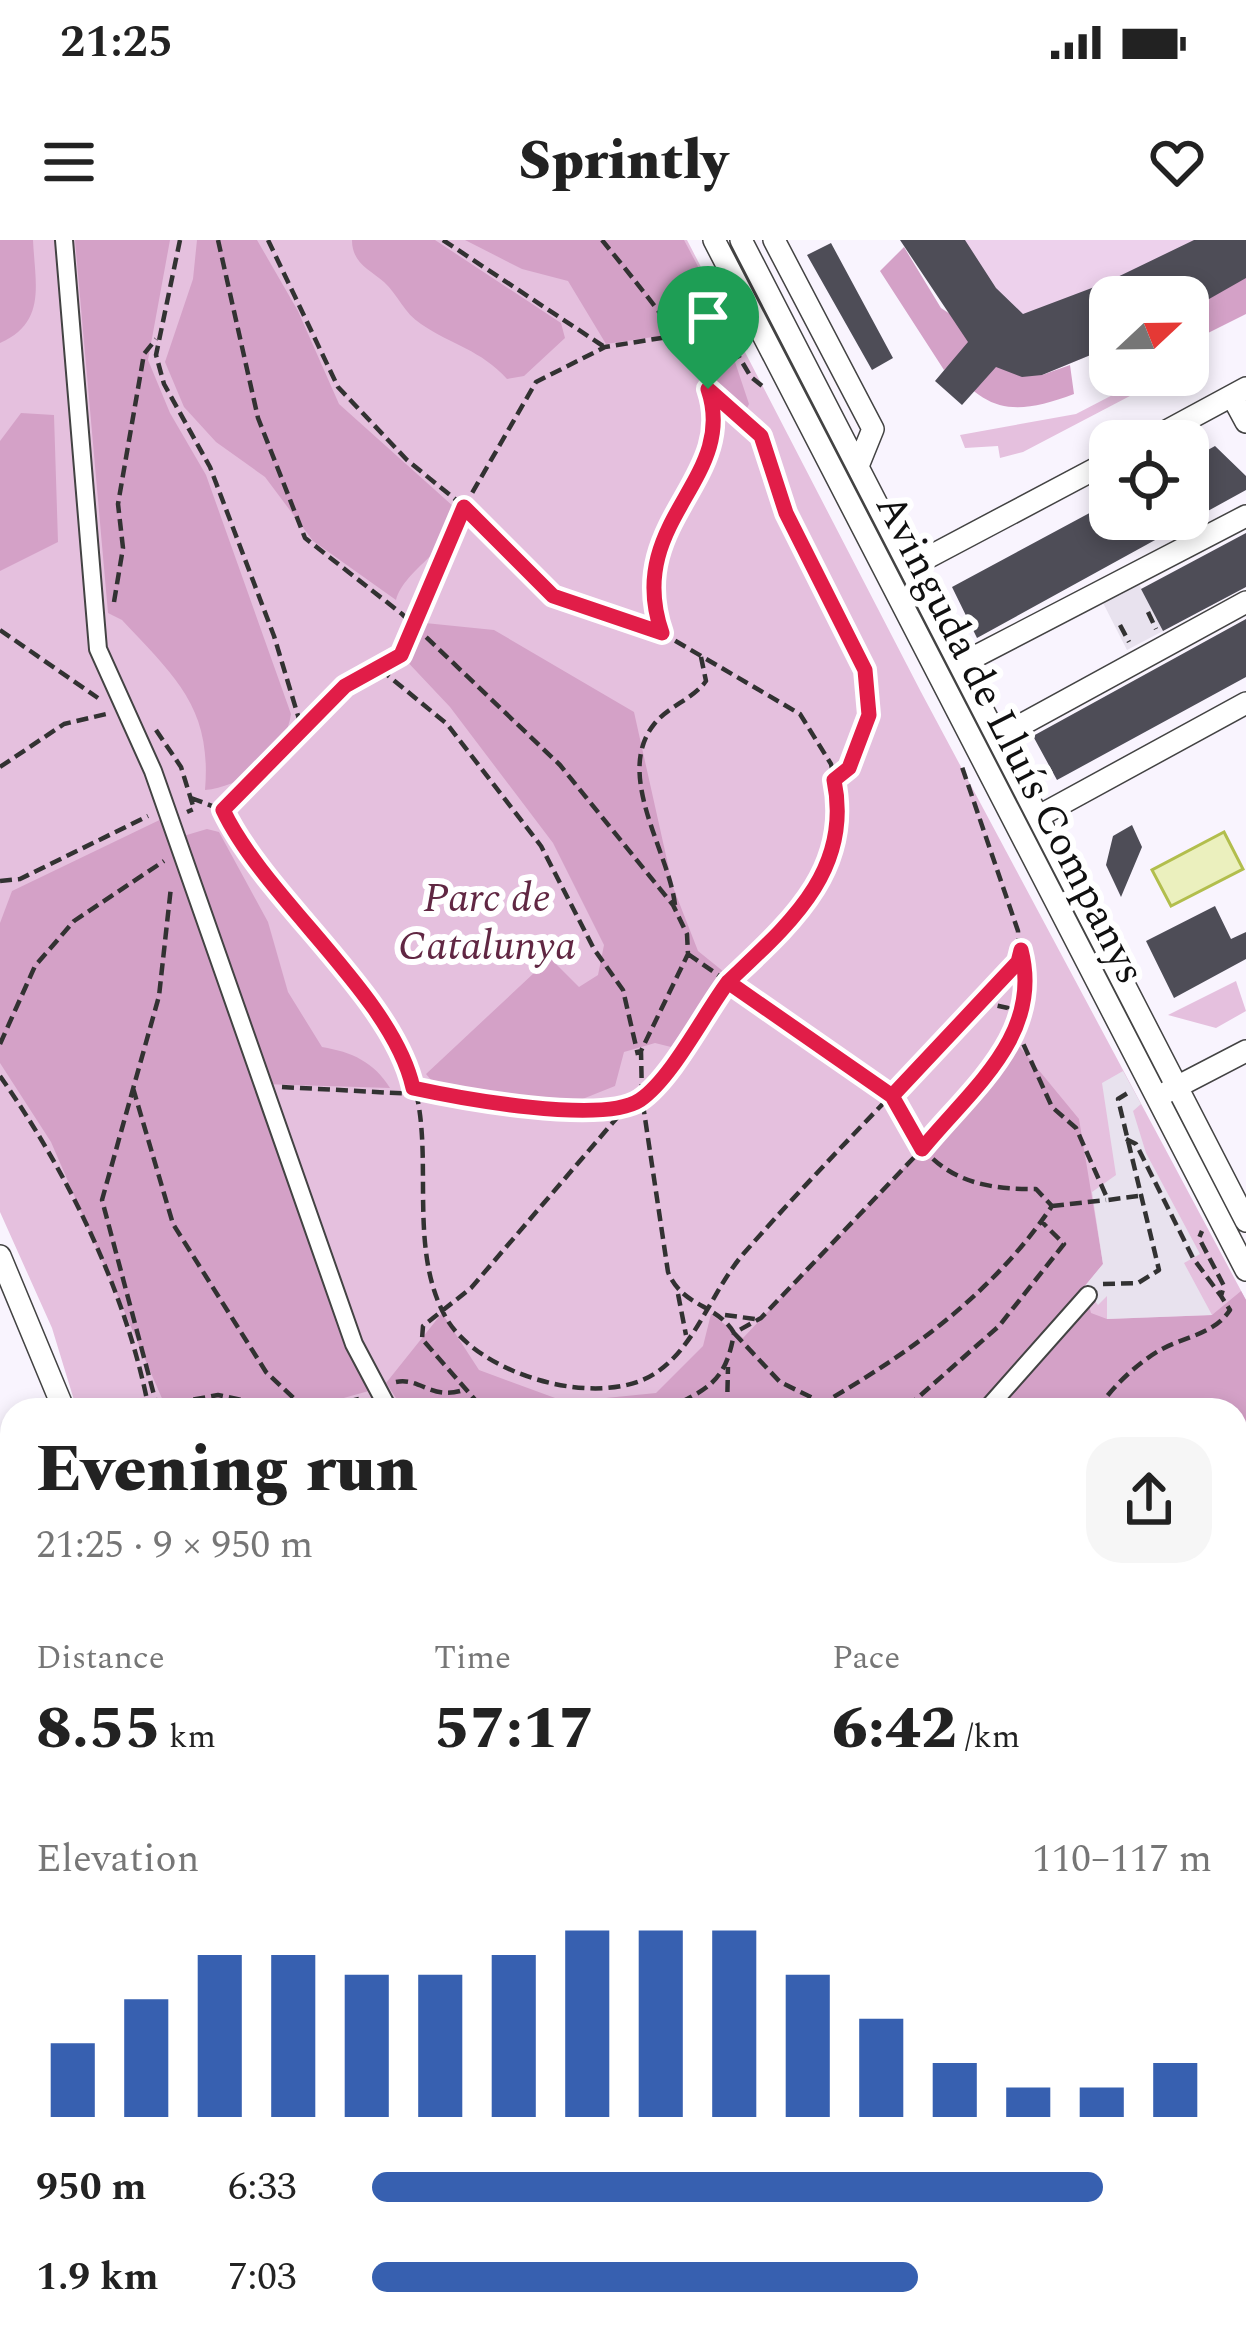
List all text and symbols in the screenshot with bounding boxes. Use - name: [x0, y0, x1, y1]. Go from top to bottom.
- text: 21:25: [60, 8, 173, 77]
- text: Sprintly: [519, 121, 727, 203]
- icon: menu: [36, 129, 102, 195]
- icon: heart: [1144, 129, 1210, 195]
- pin: [657, 266, 759, 389]
- north arrow: [1089, 276, 1209, 396]
- map controls: [1089, 276, 1209, 540]
- icon: arrive: [675, 284, 741, 350]
- button: locate: [1089, 420, 1209, 540]
- street label: Avinguda de Lluís Companys: [858, 483, 1161, 995]
- park label: Parc de Catalunya: [398, 867, 576, 978]
- text: Evening run: [36, 1420, 418, 1521]
- button: share: [1086, 1437, 1212, 1563]
- text: 21:25 · 9 × 950 m: [36, 1516, 313, 1575]
- text: Distance: [36, 1633, 165, 1683]
- text: Time: [434, 1633, 511, 1683]
- text: Pace: [832, 1633, 900, 1683]
- text: 8.55: [36, 1683, 161, 1775]
- text: 57:17: [434, 1683, 595, 1775]
- text: 6:42: [832, 1683, 957, 1775]
- text: km: [161, 1712, 216, 1762]
- text: /km: [957, 1712, 1020, 1762]
- text: Elevation: [36, 1830, 199, 1889]
- text: 110–117 m: [1032, 1830, 1212, 1889]
- text: 950 m: [36, 2158, 147, 2217]
- text: 6:33: [228, 2158, 296, 2217]
- text: 1.9 km: [36, 2248, 159, 2307]
- text: 7:03: [228, 2248, 296, 2307]

